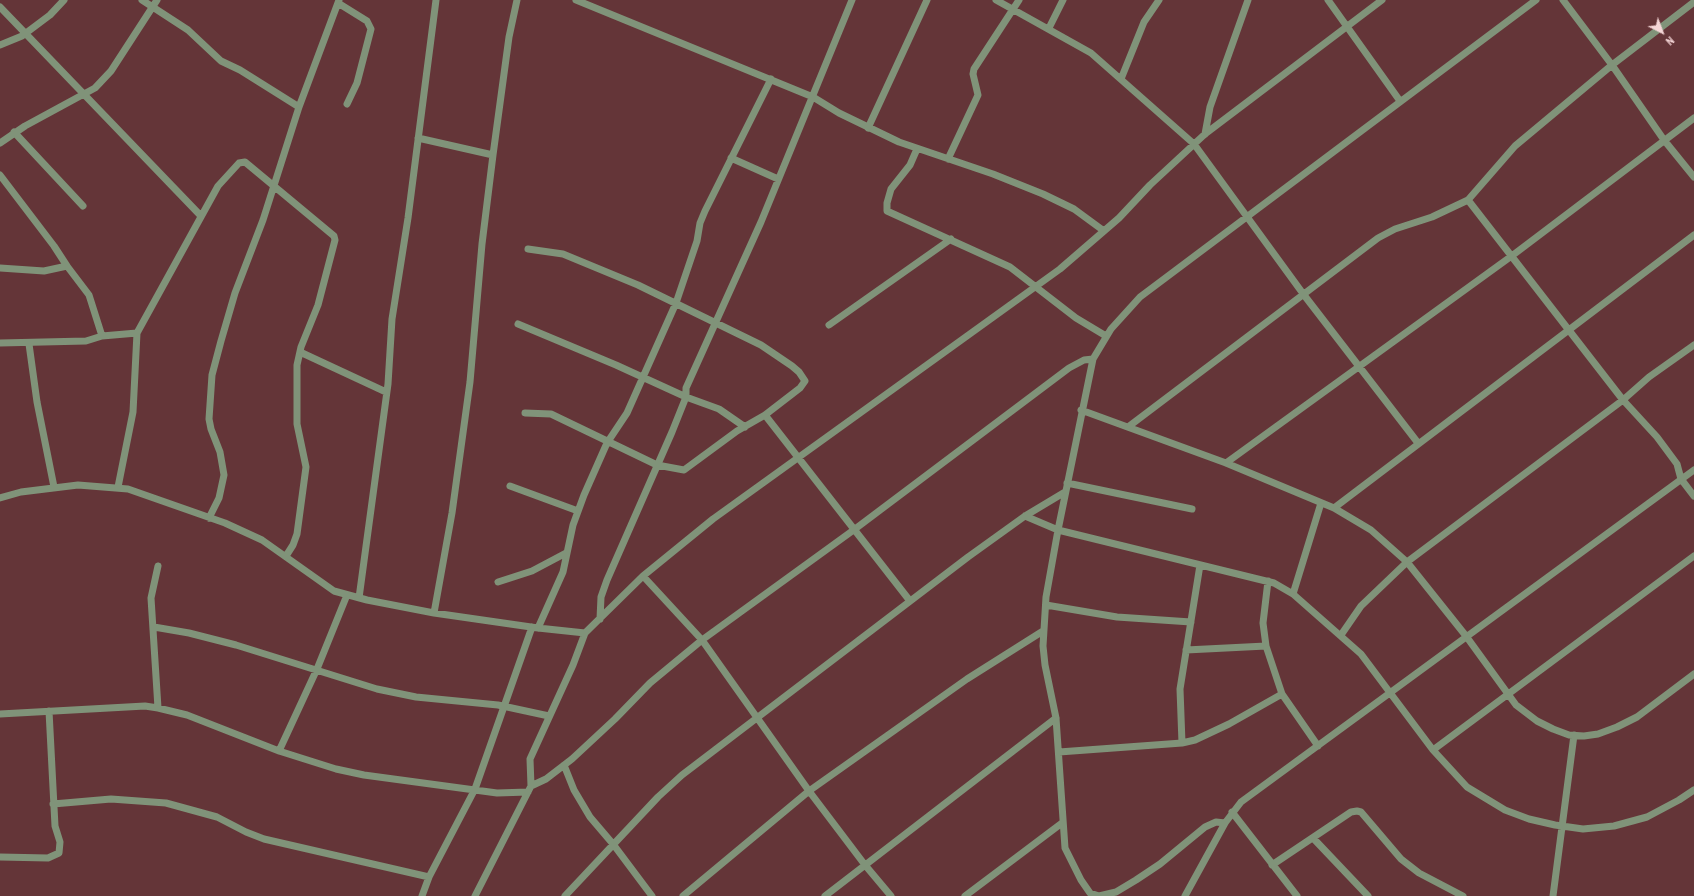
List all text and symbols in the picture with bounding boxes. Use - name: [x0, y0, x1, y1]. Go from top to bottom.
- north arrow: [1642, 12, 1682, 52]
- text: N: [1663, 34, 1677, 48]

